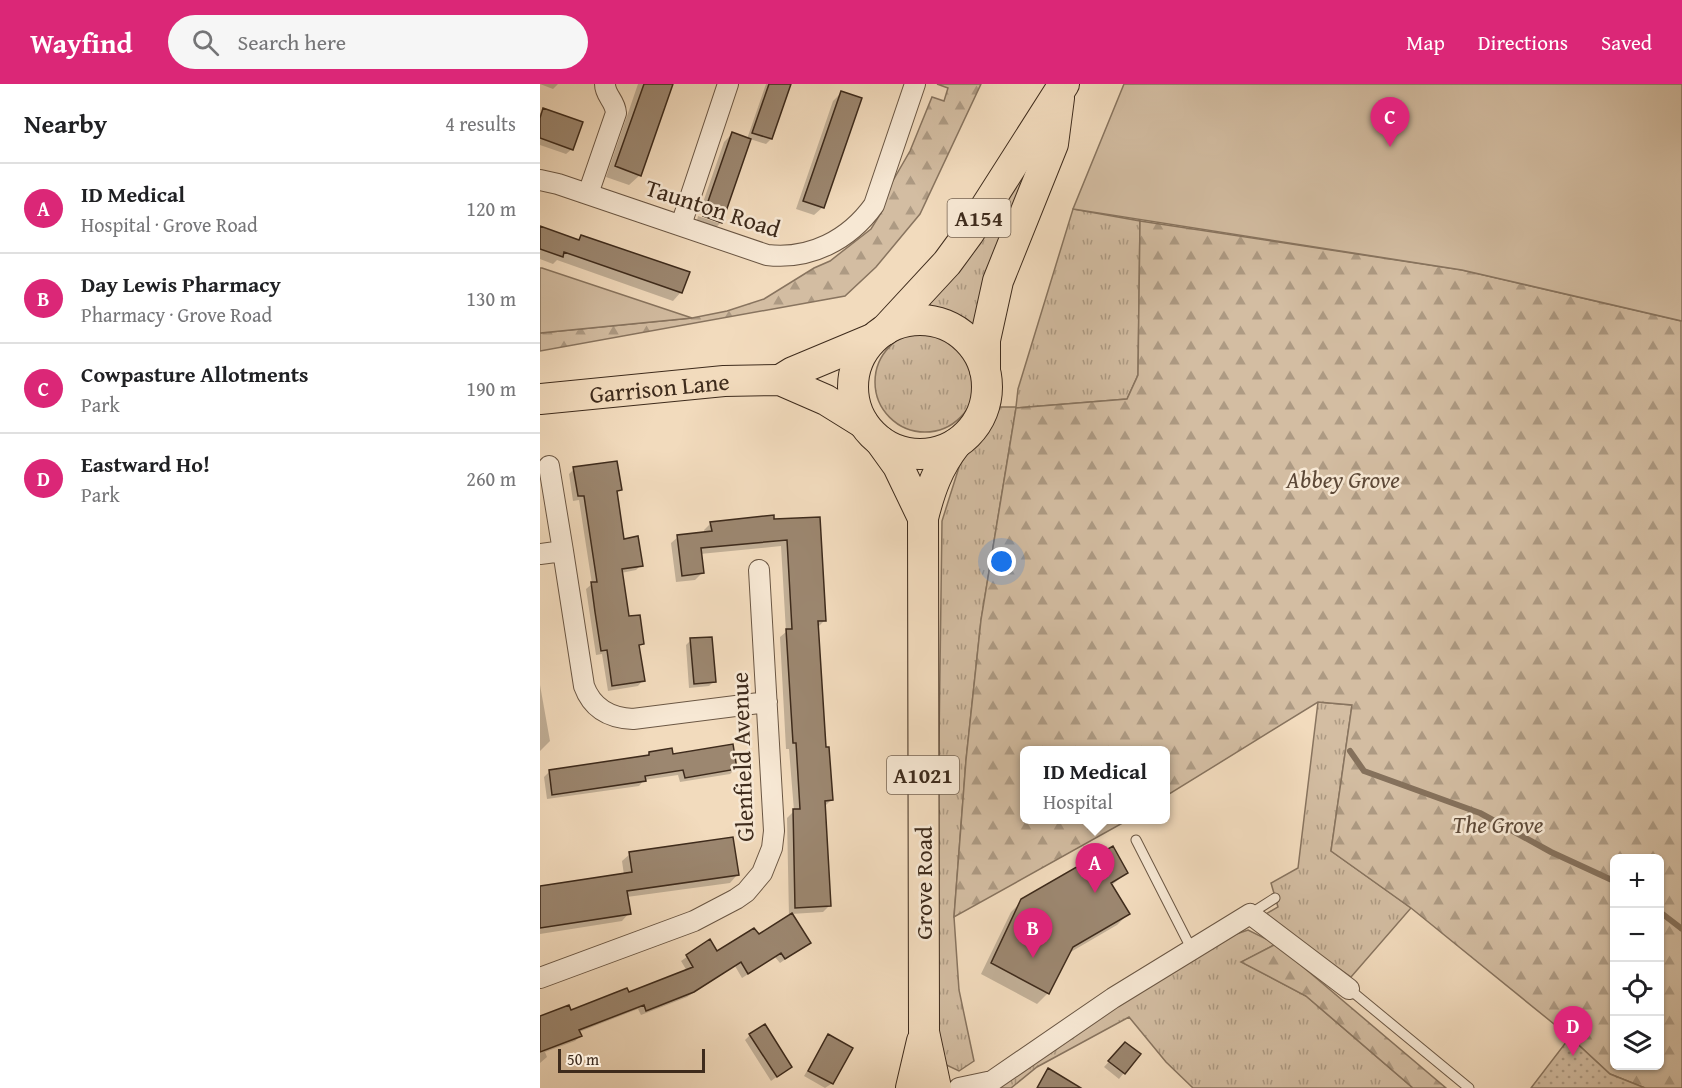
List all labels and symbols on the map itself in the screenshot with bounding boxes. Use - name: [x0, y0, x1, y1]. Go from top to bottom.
- pin: C: [1370, 98, 1410, 147]
- street label: Taunton Road: [641, 170, 785, 246]
- road number: A154: [948, 199, 1010, 237]
- street label: Garrison Lane: [588, 363, 731, 412]
- park label: Abbey Grove: [1285, 462, 1400, 497]
- your location: [987, 547, 1016, 576]
- street label: Glenfield Avenue: [722, 671, 762, 843]
- road number: A1021: [887, 756, 959, 794]
- park label: The Grove: [1453, 807, 1544, 842]
- street label: Grove Road: [906, 826, 941, 940]
- pin: A: [1076, 844, 1114, 893]
- pin: B: [1014, 908, 1052, 958]
- pin: D: [1554, 1006, 1592, 1056]
- scale bar: [558, 1046, 705, 1074]

